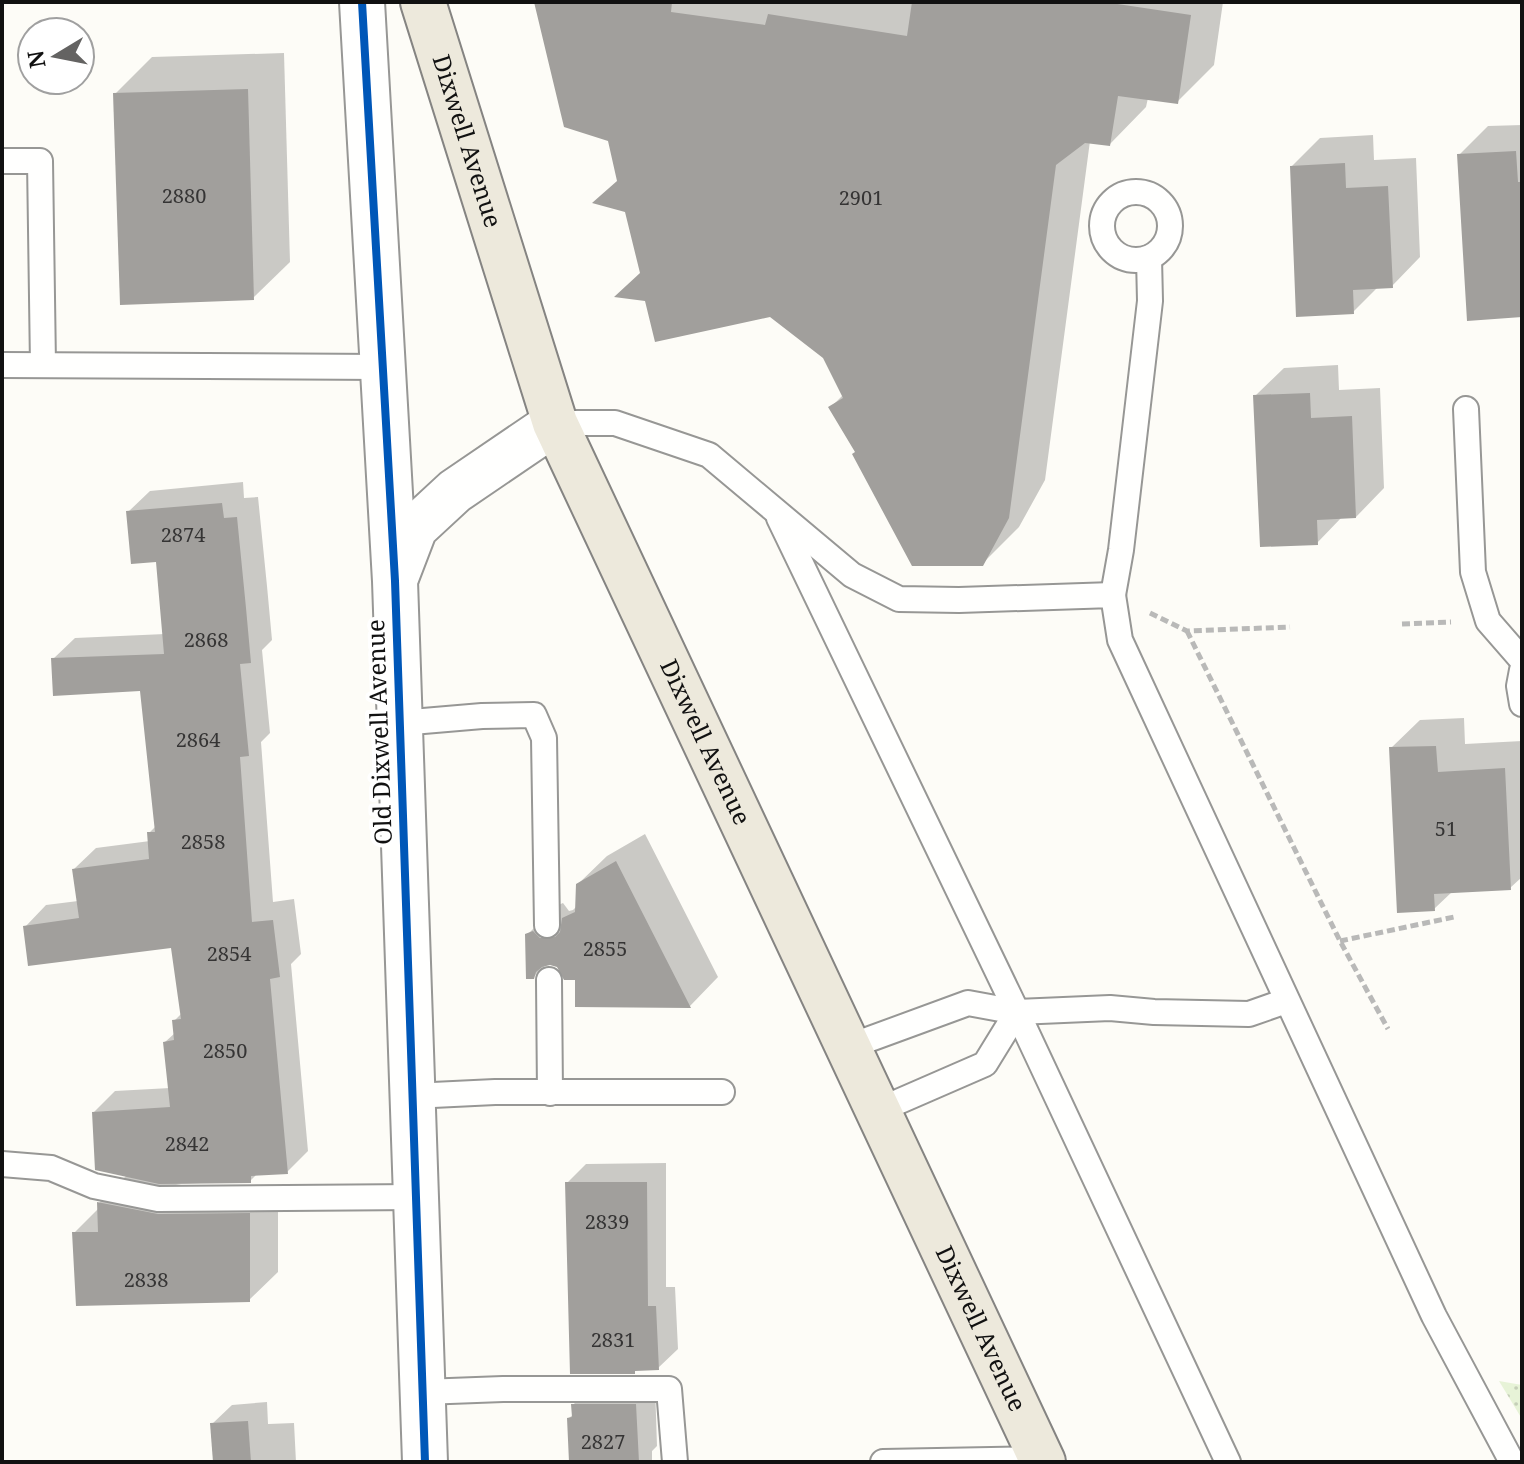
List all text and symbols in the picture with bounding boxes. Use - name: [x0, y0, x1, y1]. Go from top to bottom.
- north arrow: [16, 16, 96, 96]
- text: N: [19, 49, 52, 71]
- street label: Dixwell Avenue: [426, 50, 511, 231]
- house number: 2880: [162, 182, 206, 209]
- house number: 2901: [839, 184, 883, 211]
- house number: 2874: [161, 521, 205, 548]
- street label: Old Dixwell Avenue: [358, 619, 399, 845]
- house number: 2868: [184, 626, 228, 653]
- street label: Dixwell Avenue: [653, 653, 759, 830]
- house number: 2864: [176, 726, 220, 753]
- house number: 51: [1435, 815, 1457, 842]
- house number: 2858: [181, 828, 225, 855]
- house number: 2855: [583, 935, 627, 962]
- house number: 2854: [207, 940, 251, 967]
- house number: 2850: [203, 1037, 247, 1064]
- house number: 2842: [165, 1130, 209, 1157]
- house number: 2839: [585, 1208, 629, 1235]
- street label: Dixwell Avenue: [929, 1240, 1035, 1416]
- house number: 2838: [124, 1266, 168, 1293]
- house number: 2831: [591, 1326, 635, 1353]
- house number: 2827: [581, 1428, 625, 1455]

